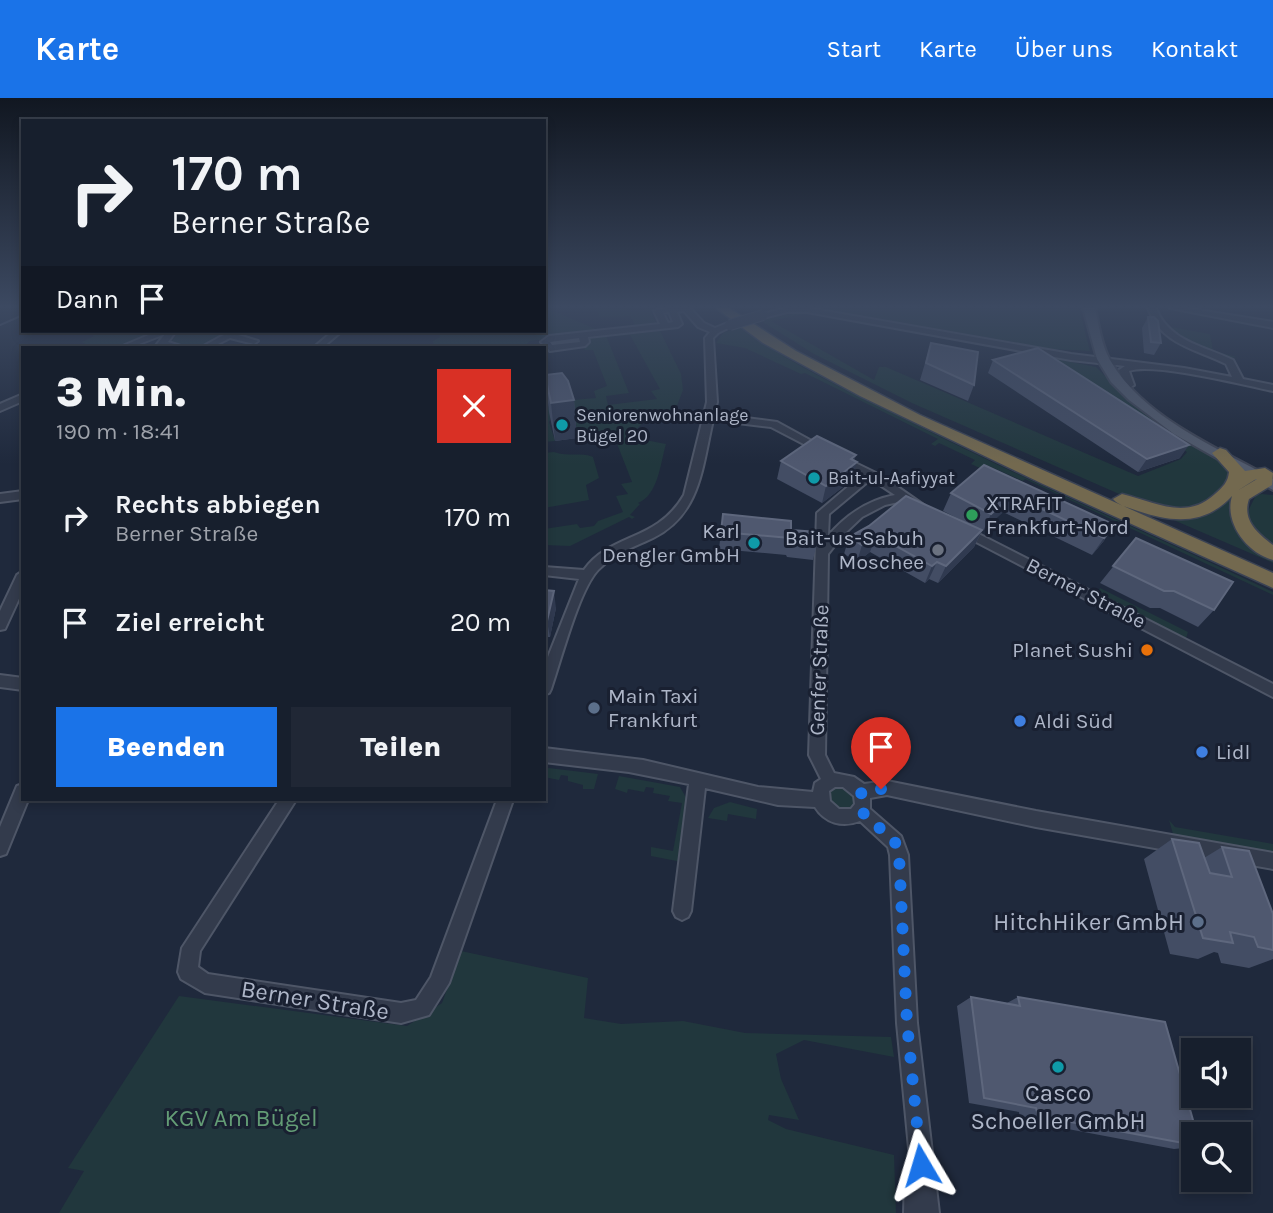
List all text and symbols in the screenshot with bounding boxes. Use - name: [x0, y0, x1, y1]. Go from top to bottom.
- text: Karte: [35, 30, 119, 68]
- text: Start: [827, 35, 881, 63]
- text: Karte: [919, 35, 977, 63]
- text: Über uns: [1015, 35, 1113, 63]
- text: Kontakt: [1151, 35, 1238, 63]
- text: 170 m: [171, 145, 303, 202]
- icon: right: [56, 147, 147, 238]
- text: Berner Straße: [171, 204, 370, 241]
- icon: arrive: [133, 280, 171, 318]
- text: Dann: [56, 284, 119, 315]
- text: 3 Min.: [56, 367, 186, 417]
- button: close: [437, 369, 511, 443]
- place label: Seniorenwohnanlage Bügel 20: [576, 404, 749, 447]
- marker: Seniorenwohnanlage Bügel 20: [554, 417, 570, 433]
- text: 190 m · 18:41: [56, 418, 180, 445]
- place label: Bait-ul-Aafiyyat: [828, 467, 955, 489]
- marker: Bait-ul-Aafiyyat: [806, 470, 822, 486]
- text: Rechts abbiegen: [115, 489, 321, 520]
- place label: XTRAFIT Frankfurt-Nord: [986, 491, 1129, 539]
- icon: right: [56, 499, 94, 537]
- text: 170 m: [444, 502, 511, 533]
- marker: XTRAFIT Frankfurt-Nord: [964, 507, 980, 523]
- place label: Karl Dengler GmbH: [602, 519, 740, 567]
- text: Berner Straße: [115, 520, 258, 547]
- place label: Bait-us-Sabuh Moschee: [785, 526, 924, 574]
- marker: Karl Dengler GmbH: [746, 535, 762, 551]
- marker: Bait-us-Sabuh Moschee: [930, 542, 946, 558]
- street label: Berner Straße: [1022, 553, 1150, 633]
- icon: arrive: [56, 604, 94, 642]
- street label: Genfer Straße: [805, 604, 833, 736]
- text: Ziel erreicht: [115, 607, 265, 638]
- text: 20 m: [450, 607, 511, 638]
- place label: Planet Sushi: [1012, 638, 1133, 662]
- marker: Planet Sushi: [1139, 642, 1155, 658]
- place label: Main Taxi Frankfurt: [608, 684, 699, 732]
- marker: Main Taxi Frankfurt: [586, 700, 602, 716]
- button: Beenden: [56, 707, 277, 787]
- button: Teilen: [291, 707, 511, 787]
- place label: Aldi Süd: [1034, 709, 1114, 733]
- marker: Aldi Süd: [1012, 713, 1028, 729]
- pin: [851, 717, 911, 789]
- icon: arrive: [862, 728, 900, 766]
- place label: Lidl: [1216, 740, 1250, 764]
- marker: Lidl: [1194, 744, 1210, 760]
- place label: HitchHiker GmbH: [993, 908, 1184, 936]
- marker: HitchHiker GmbH: [1190, 914, 1206, 930]
- street label: Berner Straße: [239, 974, 391, 1026]
- map controls: [1181, 1038, 1251, 1192]
- button: sound: [1181, 1038, 1251, 1108]
- marker: Casco Schoeller GmbH: [1050, 1059, 1066, 1075]
- place label: Casco Schoeller GmbH: [970, 1079, 1146, 1135]
- park label: KGV Am Bügel: [164, 1104, 318, 1132]
- button: search: [1181, 1122, 1251, 1192]
- position arrow: [884, 1128, 958, 1202]

